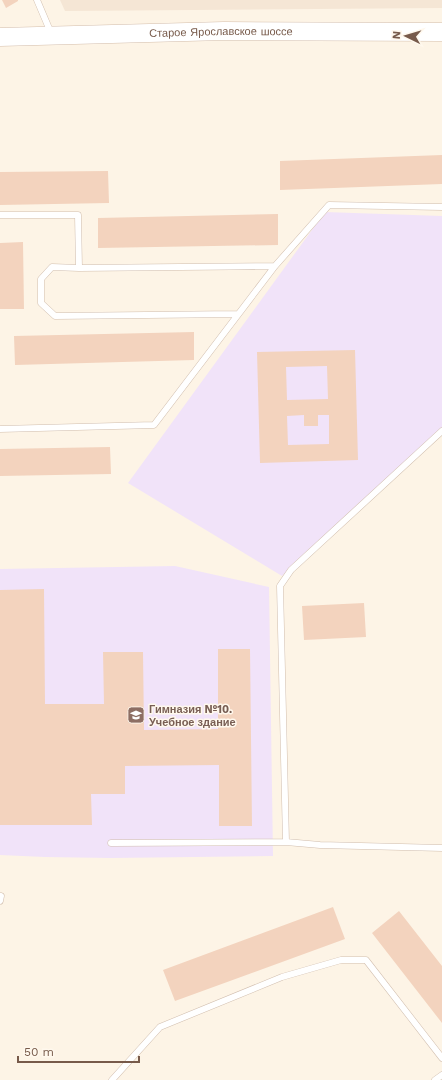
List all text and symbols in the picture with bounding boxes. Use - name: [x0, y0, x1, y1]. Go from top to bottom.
- north arrow: [386, 16, 426, 56]
- street label: Старое Ярославское шоссе: [149, 25, 293, 40]
- text: N: [390, 31, 403, 40]
- place label: Гимназия №10. Учебное здание: [149, 703, 236, 729]
- school or university icon: Гимназия №10. Учебное здание: [126, 705, 146, 725]
- scale bar: [18, 1038, 139, 1064]
- text: 50 m: [24, 1045, 54, 1059]

